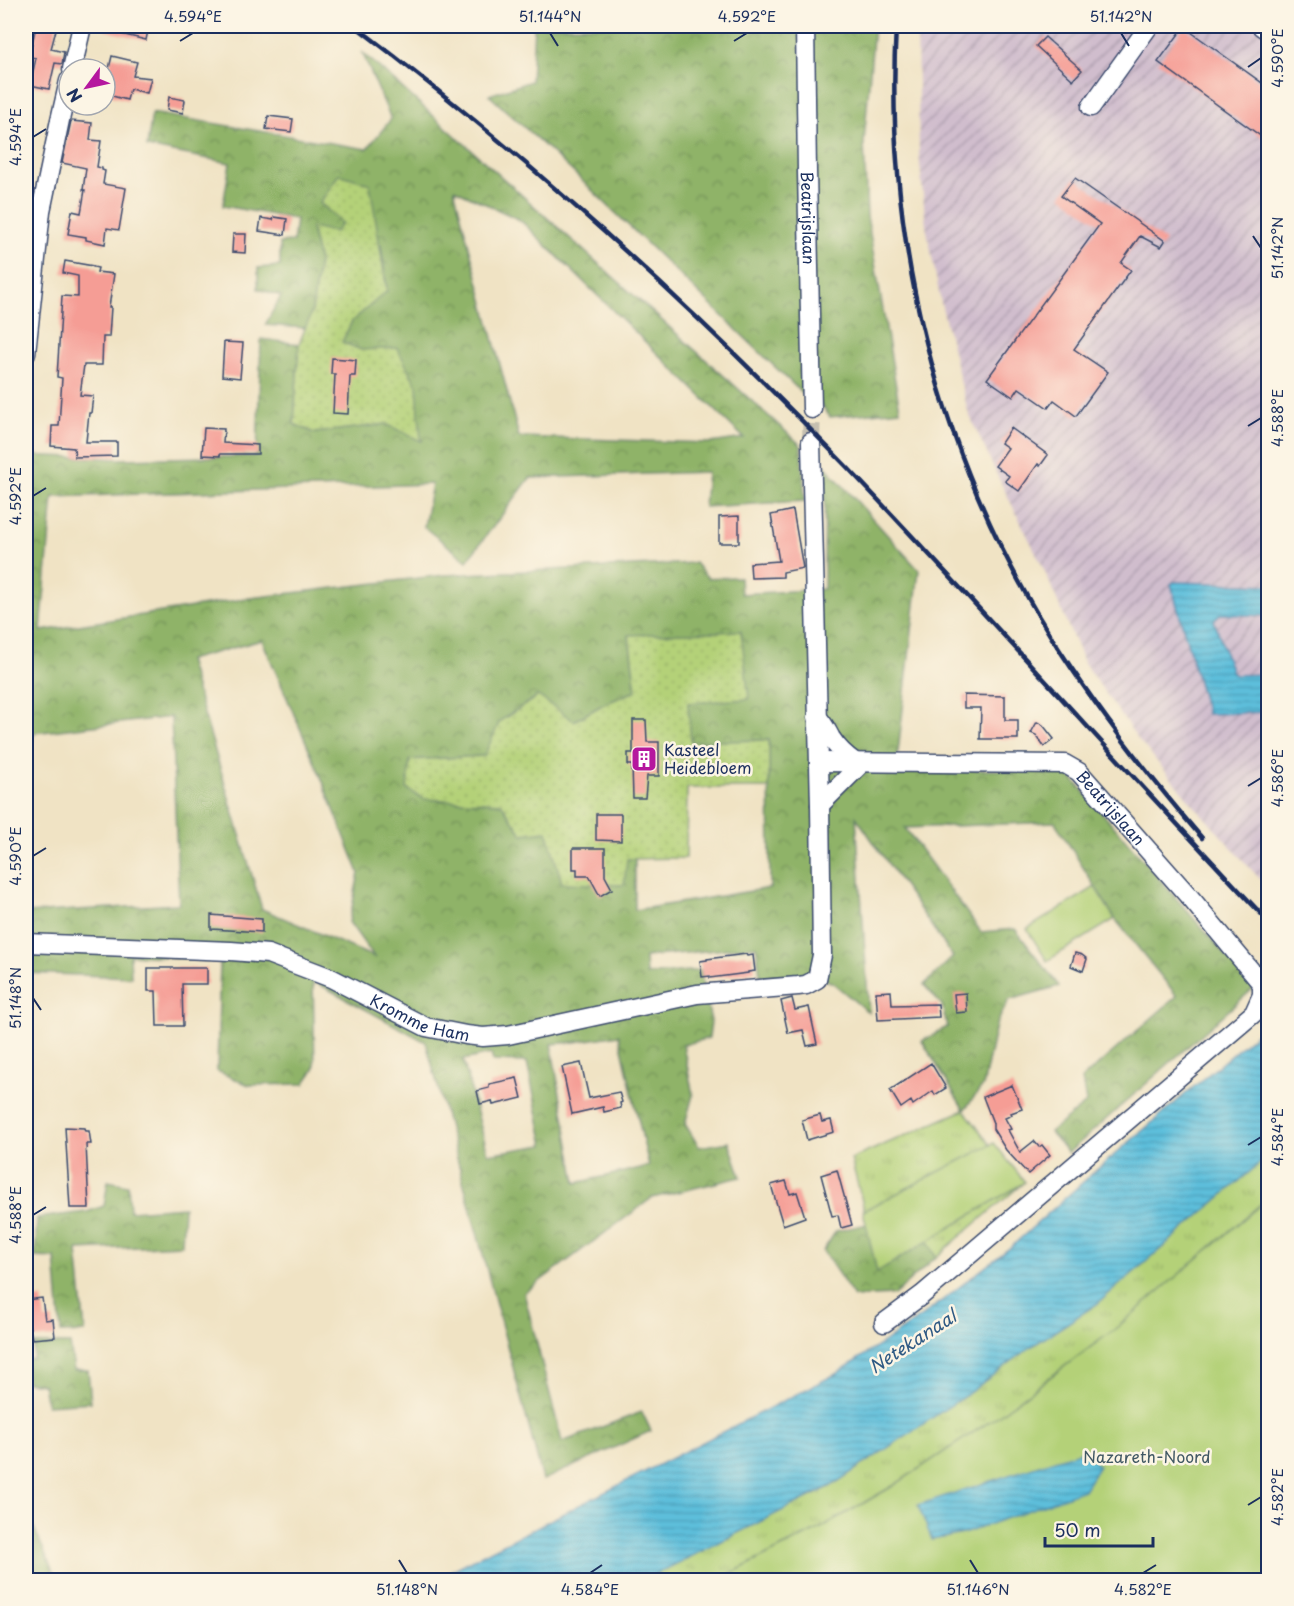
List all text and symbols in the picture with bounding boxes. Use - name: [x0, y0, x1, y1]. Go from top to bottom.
- text: 4.594°E: [164, 4, 222, 27]
- text: 51.144°N: [518, 4, 582, 27]
- text: 4.592°E: [718, 4, 776, 27]
- text: 51.142°N: [1089, 4, 1153, 27]
- text: 4.590°E: [1265, 28, 1288, 88]
- north arrow: [57, 57, 117, 117]
- text: N: [60, 84, 87, 108]
- text: 4.594°E: [3, 108, 26, 166]
- street label: Beatrijslaan: [796, 171, 822, 265]
- text: 51.142°N: [1265, 216, 1288, 280]
- text: 4.588°E: [1265, 389, 1288, 447]
- text: 4.592°E: [3, 467, 26, 525]
- place label: Kasteel Heidebloem: [664, 737, 752, 779]
- building icon: Kasteel Heidebloem: [629, 744, 659, 774]
- text: 4.586°E: [1265, 749, 1288, 807]
- street label: Beatrijslaan: [1072, 764, 1151, 850]
- text: 4.590°E: [3, 826, 26, 886]
- text: 51.148°N: [3, 967, 26, 1029]
- street label: Kromme Ham: [366, 987, 472, 1046]
- text: 4.584°E: [1265, 1108, 1288, 1166]
- text: 4.588°E: [3, 1186, 26, 1244]
- water label: Netekanaal: [863, 1301, 964, 1379]
- park label: Nazareth-Noord: [1083, 1444, 1211, 1468]
- text: 4.582°E: [1265, 1468, 1288, 1526]
- scale bar: [1045, 1510, 1153, 1548]
- text: 50 m: [1054, 1516, 1101, 1543]
- text: 51.148°N: [376, 1577, 438, 1600]
- text: 4.584°E: [561, 1577, 619, 1600]
- text: 51.146°N: [946, 1577, 1010, 1600]
- text: 4.582°E: [1114, 1577, 1172, 1600]

